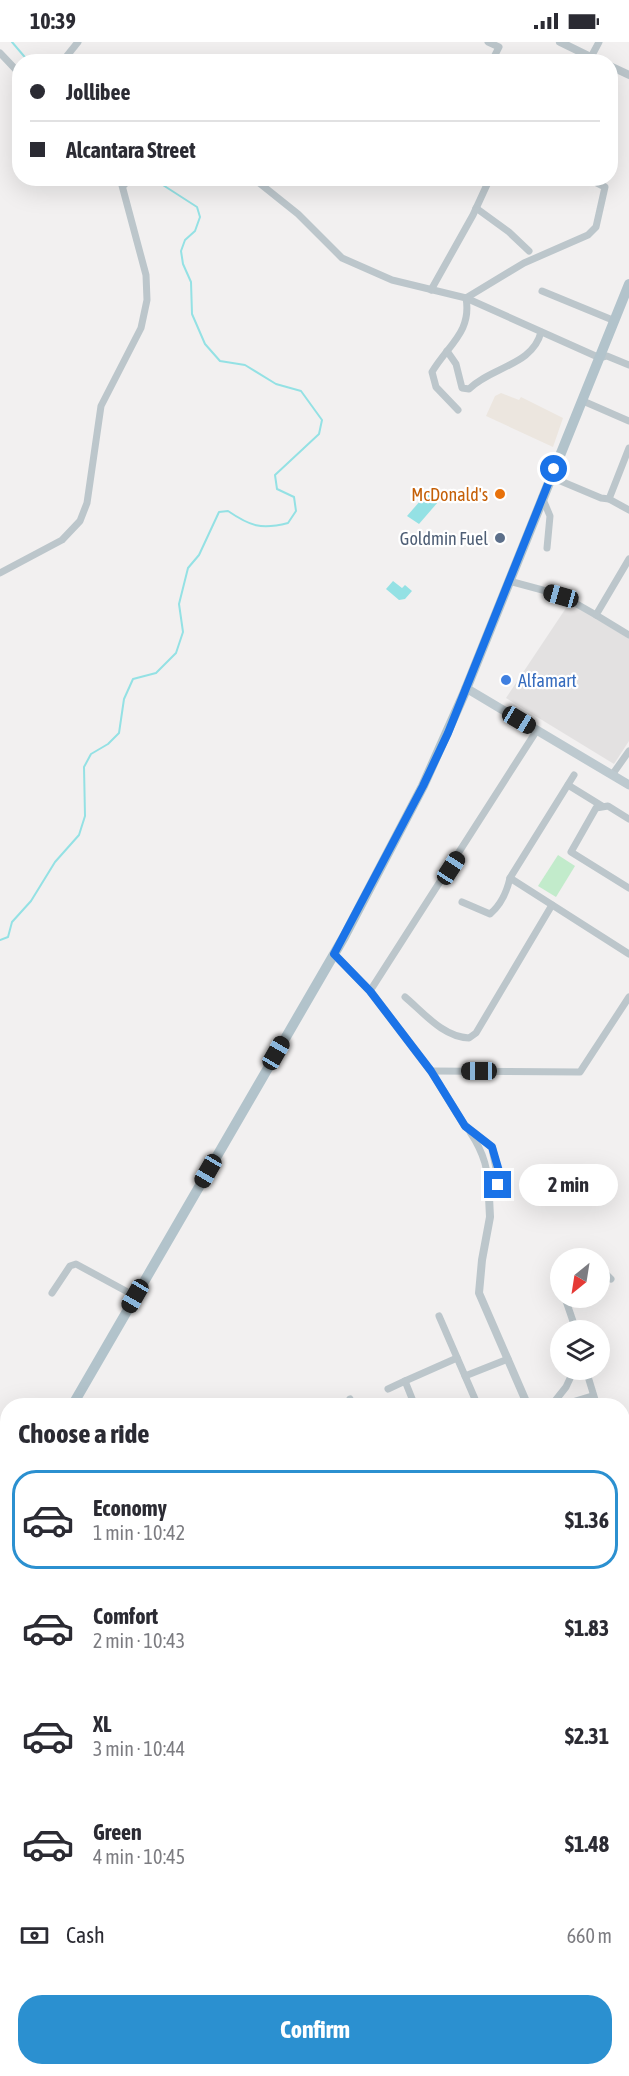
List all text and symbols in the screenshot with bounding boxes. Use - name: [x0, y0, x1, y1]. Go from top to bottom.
- text: 10:39: [30, 8, 76, 34]
- text: Jollibee: [66, 79, 130, 105]
- text: Alcantara Street: [66, 137, 196, 163]
- route start: [540, 455, 567, 482]
- place label: McDonald's: [411, 484, 488, 505]
- marker: McDonald's: [493, 487, 507, 501]
- place label: Goldmin Fuel: [400, 528, 488, 549]
- marker: Goldmin Fuel: [493, 531, 507, 545]
- car: [541, 582, 581, 610]
- place label: Alfamart: [518, 670, 577, 691]
- marker: Alfamart: [499, 673, 513, 687]
- car: [499, 703, 539, 737]
- car: [434, 848, 468, 888]
- car: [259, 1033, 293, 1073]
- car: [461, 1062, 497, 1080]
- car: [191, 1151, 225, 1191]
- callout: 2 min: [519, 1164, 618, 1206]
- route end: [484, 1171, 511, 1198]
- text: 2 min: [548, 1173, 589, 1196]
- north arrow: [550, 1248, 610, 1308]
- map controls: [550, 1248, 610, 1380]
- car: [118, 1276, 152, 1316]
- button: layers: [550, 1320, 610, 1380]
- text: Choose a ride: [18, 1418, 150, 1449]
- icon: car: [21, 1493, 75, 1547]
- text: Economy: [93, 1495, 167, 1521]
- text: $1.36: [565, 1507, 609, 1533]
- text: 1 min · 10:42: [93, 1521, 185, 1544]
- icon: car: [21, 1601, 75, 1655]
- text: Comfort: [93, 1603, 158, 1629]
- text: $1.83: [565, 1615, 609, 1641]
- text: 2 min · 10:43: [93, 1629, 185, 1652]
- icon: car: [21, 1709, 75, 1763]
- text: XL: [93, 1711, 111, 1737]
- text: $2.31: [565, 1723, 609, 1749]
- text: 3 min · 10:44: [93, 1737, 185, 1760]
- icon: car: [21, 1817, 75, 1871]
- text: Green: [93, 1819, 142, 1845]
- text: $1.48: [565, 1831, 609, 1857]
- text: 4 min · 10:45: [93, 1845, 185, 1868]
- icon: cash: [18, 1919, 51, 1952]
- text: Cash: [66, 1922, 105, 1948]
- text: 660 m: [567, 1924, 612, 1947]
- button: Confirm: [18, 1995, 612, 2064]

